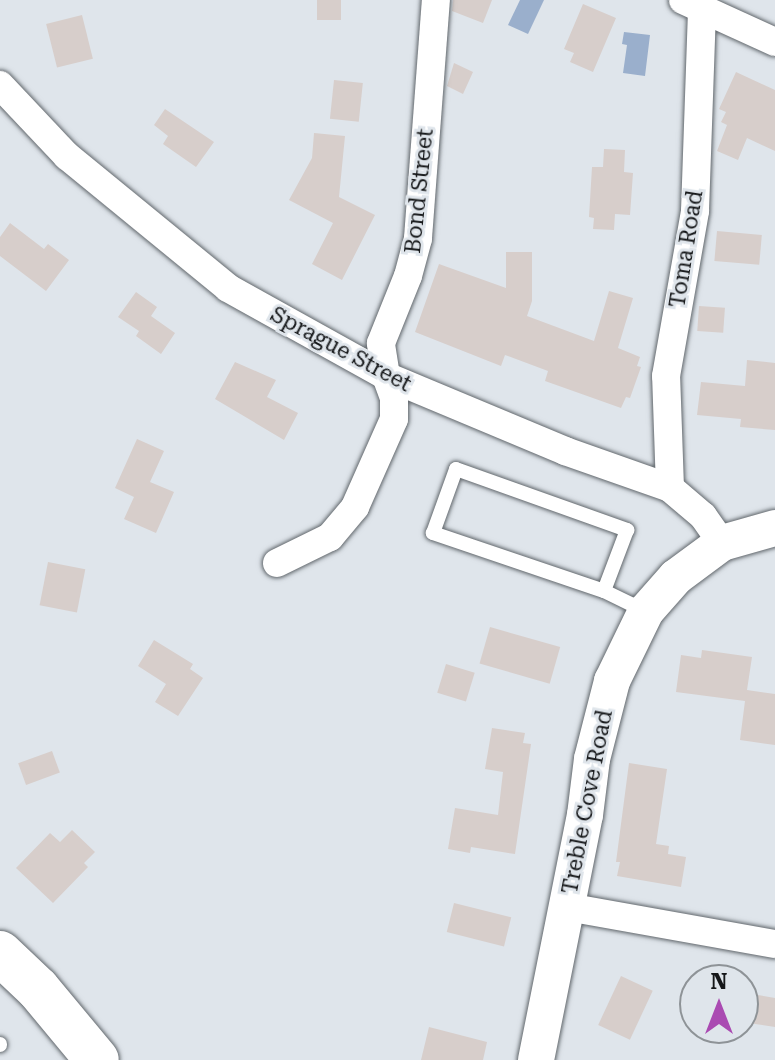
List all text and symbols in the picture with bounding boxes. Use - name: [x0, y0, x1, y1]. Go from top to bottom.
- street label: Bond Street: [399, 127, 439, 255]
- street label: Toma Road: [664, 188, 708, 310]
- street label: Sprague Street: [266, 301, 416, 397]
- street label: Treble Cove Road: [556, 708, 618, 896]
- north arrow: [679, 964, 759, 1044]
- text: N: [711, 969, 727, 994]

